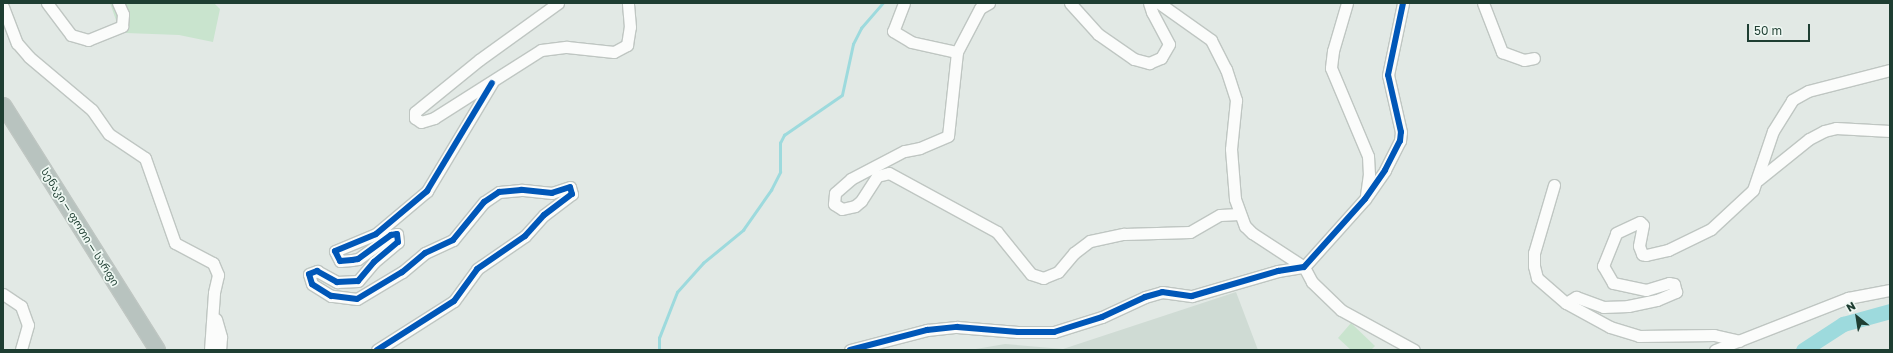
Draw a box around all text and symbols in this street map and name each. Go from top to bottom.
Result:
scale bar [1749,16,1812,42]
text: 50 m [1754,23,1782,38]
street label: სენაკი — ფოთი — სარფი [38,166,122,288]
north arrow [1837,297,1877,337]
text: N [1844,298,1858,314]

